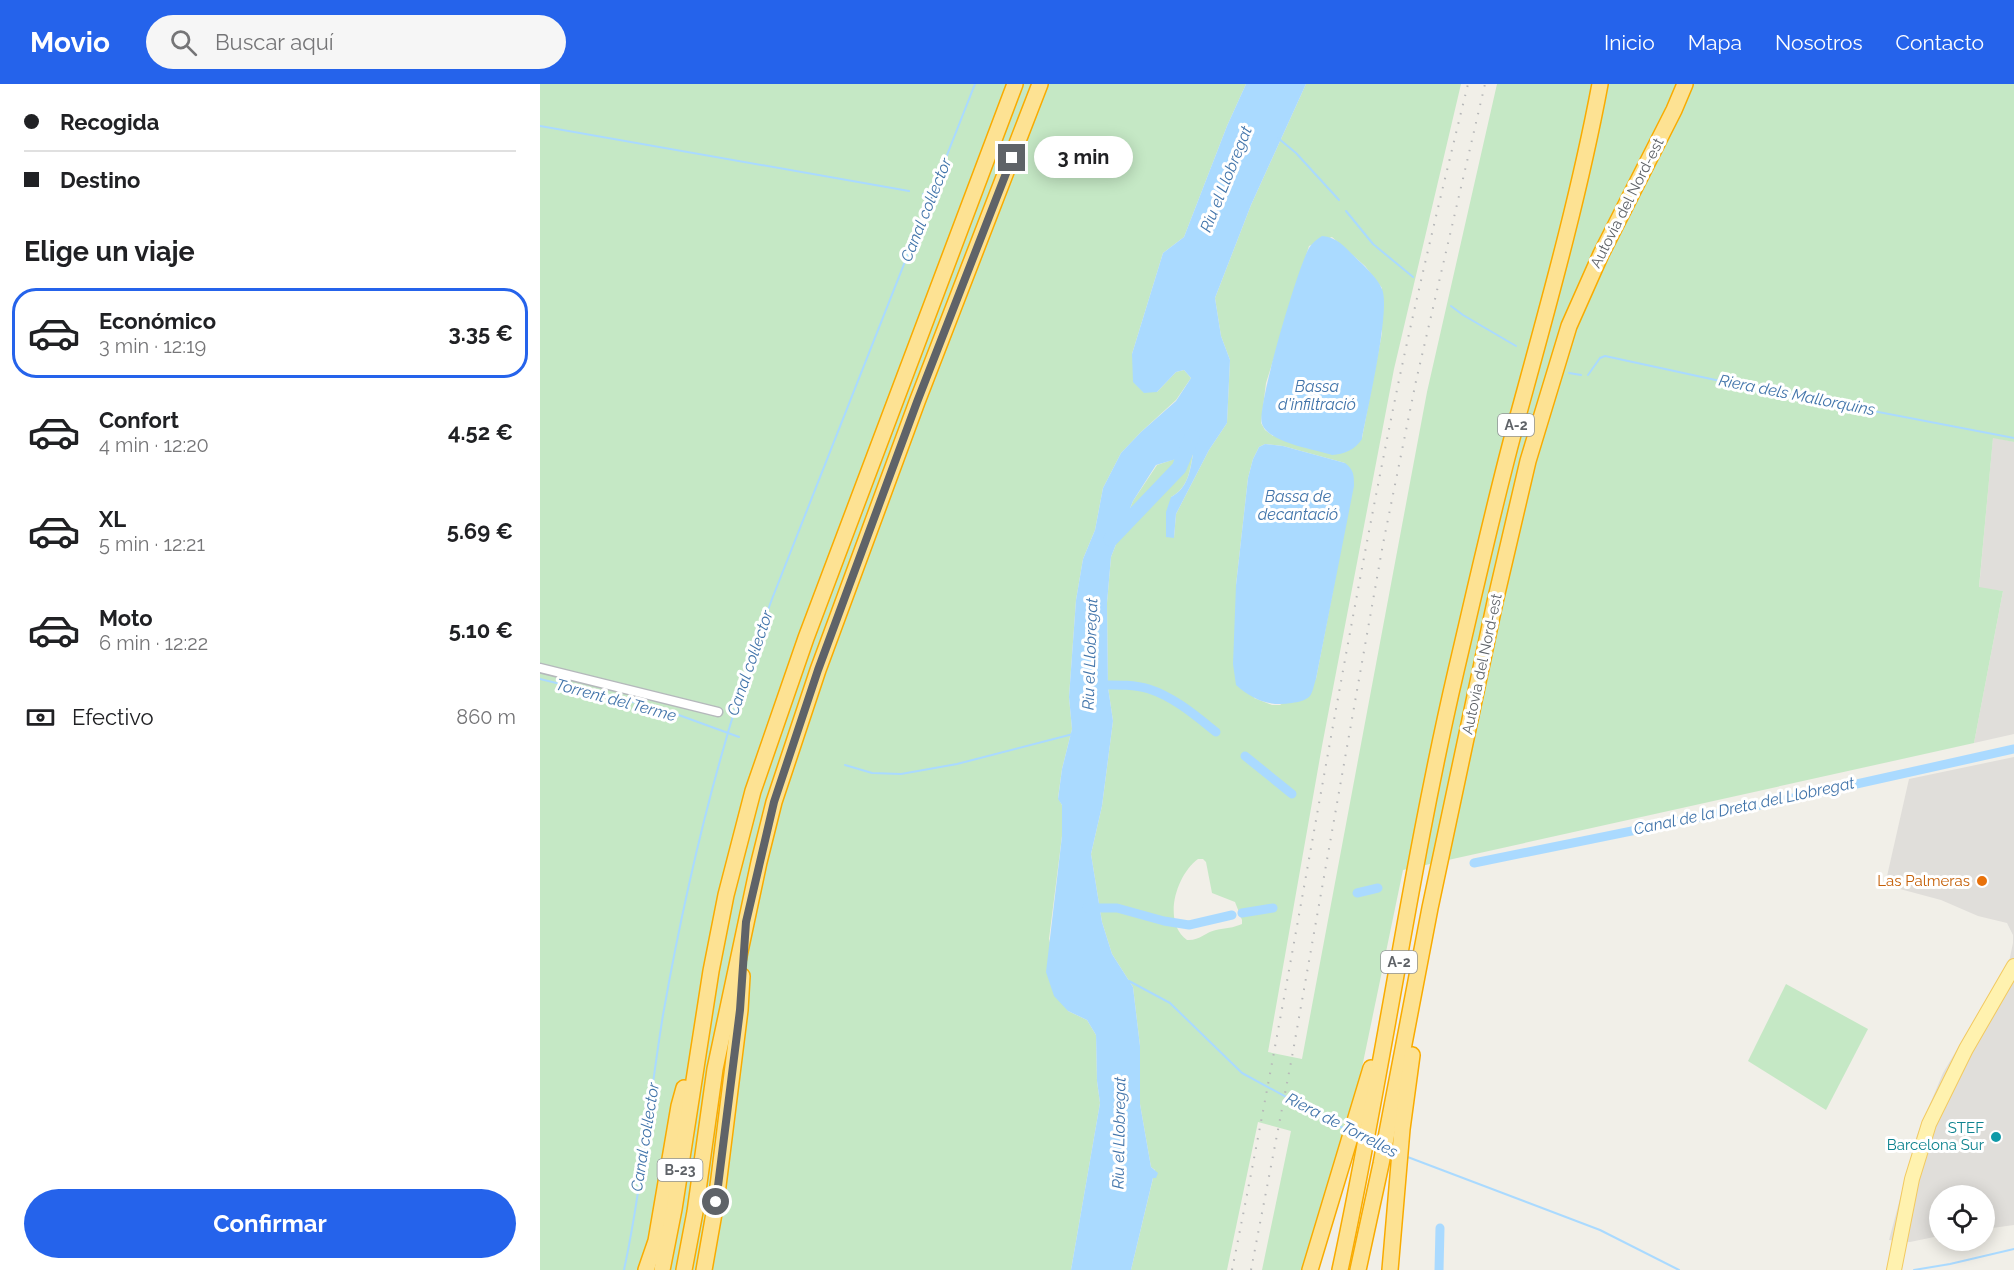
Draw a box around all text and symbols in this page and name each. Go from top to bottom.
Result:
search box [146,15,566,69]
text: Movio [30,26,110,59]
icon: search [167,26,200,59]
text: Buscar aquí [215,29,334,55]
text: Inicio [1604,30,1655,55]
text: Mapa [1688,30,1742,55]
text: Nosotros [1775,30,1863,55]
text: Contacto [1896,30,1984,55]
text: Recogida [60,109,159,135]
water label: Riu el Llobregat [1196,123,1256,235]
street label: Autovia del Nord-est [1586,135,1668,271]
callout: 3 min [1033,137,1132,179]
route end [998,144,1025,171]
text: 3 min [1058,145,1109,169]
water label: Canal col·lector [897,155,956,265]
text: Destino [60,167,140,193]
text: Elige un viaje [24,236,195,267]
icon: car [27,306,81,360]
text: Económico [99,308,216,334]
text: 3.35 € [448,320,513,346]
text: 3 min · 12:19 [99,334,206,358]
water label: Riera dels Mallorquins [1717,371,1877,420]
water label: Bassa d'infiltració [1278,377,1356,414]
icon: car [27,405,81,459]
text: Confort [99,407,179,433]
road number: A-2 [1498,414,1534,436]
text: 4.52 € [448,419,513,445]
text: 4 min · 12:20 [99,433,209,457]
water label: Bassa de decantació [1258,487,1338,524]
icon: car [27,504,81,558]
text: XL [99,506,126,532]
text: 5.69 € [447,518,513,544]
text: 5 min · 12:21 [99,532,205,556]
street label: Autovia del Nord-est [1458,592,1506,736]
water label: Riu el Llobregat [1079,597,1101,711]
icon: car [27,603,81,657]
text: Moto [99,605,153,631]
water label: Canal col·lector [723,607,777,718]
text: 5.10 € [449,617,513,643]
text: 6 min · 12:22 [99,631,208,655]
water label: Torrent del Terme [554,675,679,725]
icon: cash [24,701,57,734]
text: Efectivo [72,704,154,730]
text: 860 m [456,705,516,729]
water label: Canal de la Dreta del Llobregat [1632,773,1857,839]
place label: Las Palmeras [1877,872,1970,890]
marker: Las Palmeras [1975,874,1989,888]
road number: A-2 [1381,951,1417,973]
water label: Riu el Llobregat [1109,1076,1129,1189]
water label: Canal col·lector [627,1081,663,1193]
water label: Riera de Torrelles [1283,1089,1402,1162]
place label: STEF Barcelona Sur [1887,1119,1985,1154]
marker: STEF Barcelona Sur [1989,1130,2003,1144]
road number: B-23 [658,1159,702,1181]
map controls [1929,1185,1995,1251]
button: locate [1929,1185,1995,1251]
route start [702,1188,729,1215]
button: Confirmar [24,1189,516,1258]

